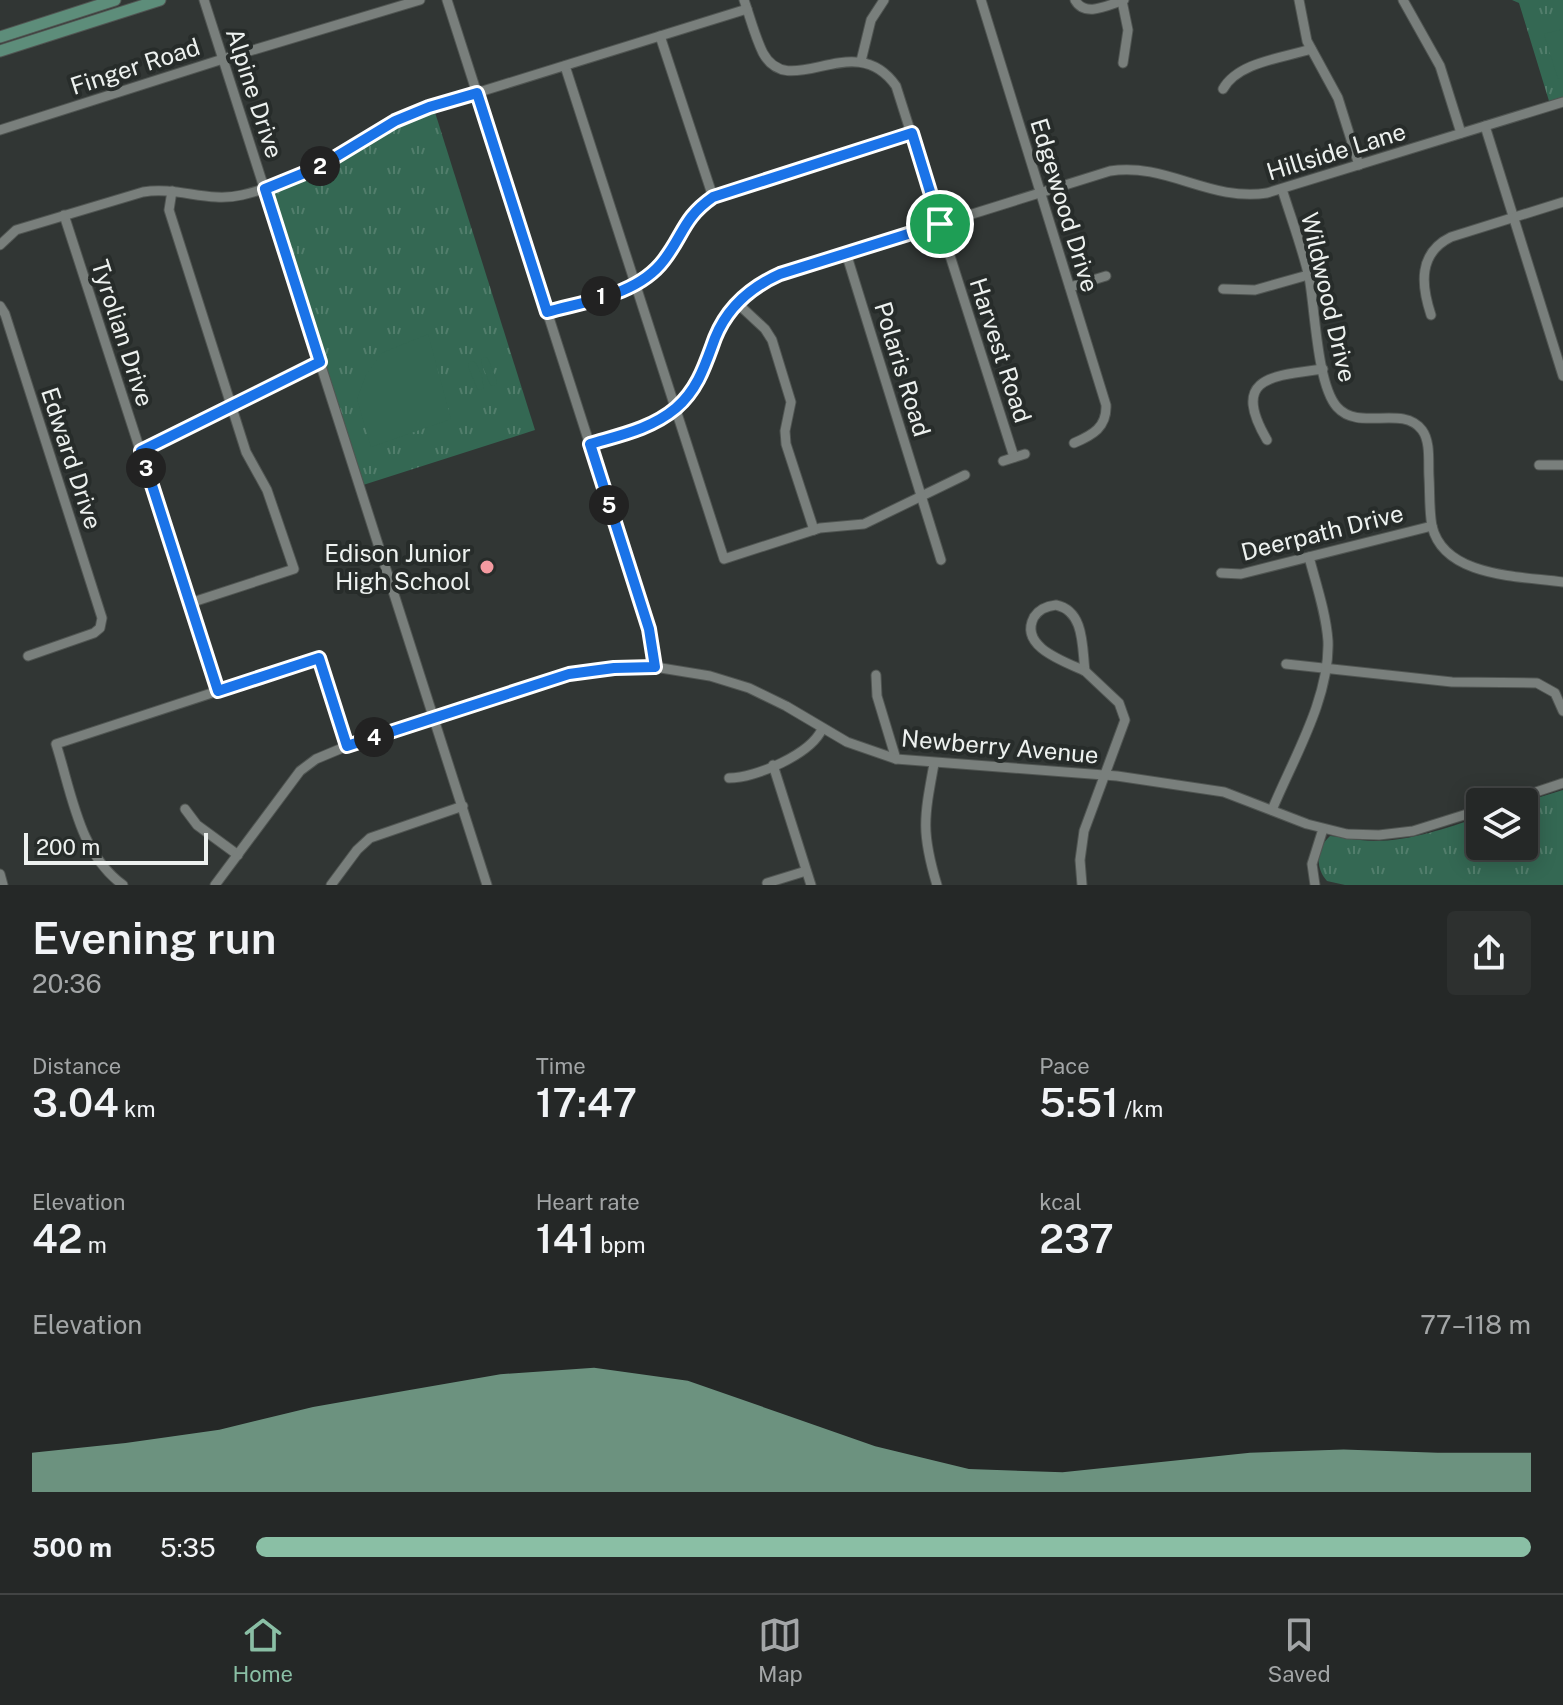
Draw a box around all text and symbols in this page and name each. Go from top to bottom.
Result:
street label: Alpine Drive [221,24,289,162]
street label: Finger Road [67,32,203,100]
street label: Edgewood Drive [1025,115,1105,295]
street label: Hillside Lane [1263,117,1409,185]
pin: 2 [300,146,340,186]
text: 2 [313,153,327,179]
pin [906,190,974,258]
icon: arrive [918,202,962,246]
street label: Wildwood Drive [1296,209,1362,385]
street label: Tyrolian Drive [86,256,160,410]
street label: Harvest Road [964,274,1038,426]
pin: 1 [581,276,621,316]
text: 1 [596,283,606,309]
street label: Polaris Road [869,298,937,440]
street label: Edward Drive [36,384,108,532]
pin: 3 [126,448,166,488]
text: 3 [139,455,153,481]
pin: 5 [589,485,629,525]
text: 5 [602,492,616,518]
street label: Deerpath Drive [1238,498,1406,566]
place label: Edison Junior High School [324,539,471,595]
marker: Edison Junior High School [478,558,496,576]
pin: 4 [354,717,394,757]
street label: Newberry Avenue [900,723,1100,769]
text: 4 [367,724,381,750]
map controls [1466,788,1538,860]
button: layers [1466,788,1538,860]
scale bar [24,829,208,865]
text: 200 m [36,834,100,860]
button: share [1447,911,1531,995]
text: Evening run [32,912,277,964]
text: 20:36 [32,968,102,999]
text: Distance [32,1053,121,1079]
text: Time [536,1053,586,1079]
text: Pace [1039,1053,1090,1079]
text: 3.04 [32,1079,119,1126]
text: 17:47 [536,1079,637,1126]
text: 5:51 [1039,1079,1119,1126]
text: km [119,1096,156,1122]
text: /km [1119,1096,1163,1122]
text: Elevation [32,1189,125,1215]
text: Heart rate [536,1189,640,1215]
text: kcal [1039,1189,1082,1215]
text: 42 [32,1215,82,1262]
text: 141 [536,1215,595,1262]
text: 237 [1039,1215,1114,1262]
text: m [82,1232,107,1258]
text: bpm [595,1232,646,1258]
text: Elevation [32,1309,142,1340]
text: 77–118 m [1420,1309,1531,1340]
text: 500 m [32,1532,112,1563]
text: 5:35 [160,1532,216,1563]
tab: Home [232,1613,293,1687]
tab: Map [758,1613,803,1687]
tab: Saved [1268,1613,1331,1687]

